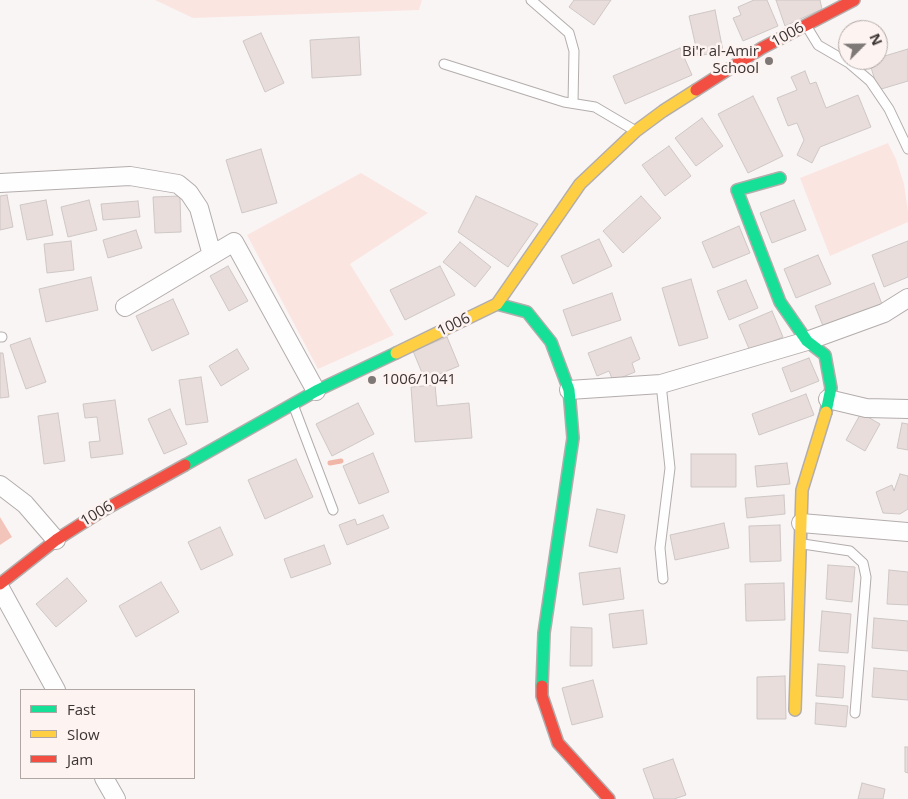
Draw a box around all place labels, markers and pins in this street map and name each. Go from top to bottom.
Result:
place label: Bi'r al-Amir School [682,43,759,78]
marker: Bi'r al-Amir School [763,55,775,67]
place label: 1006/1041 [382,371,456,389]
marker: 1006/1041 [366,374,378,386]

